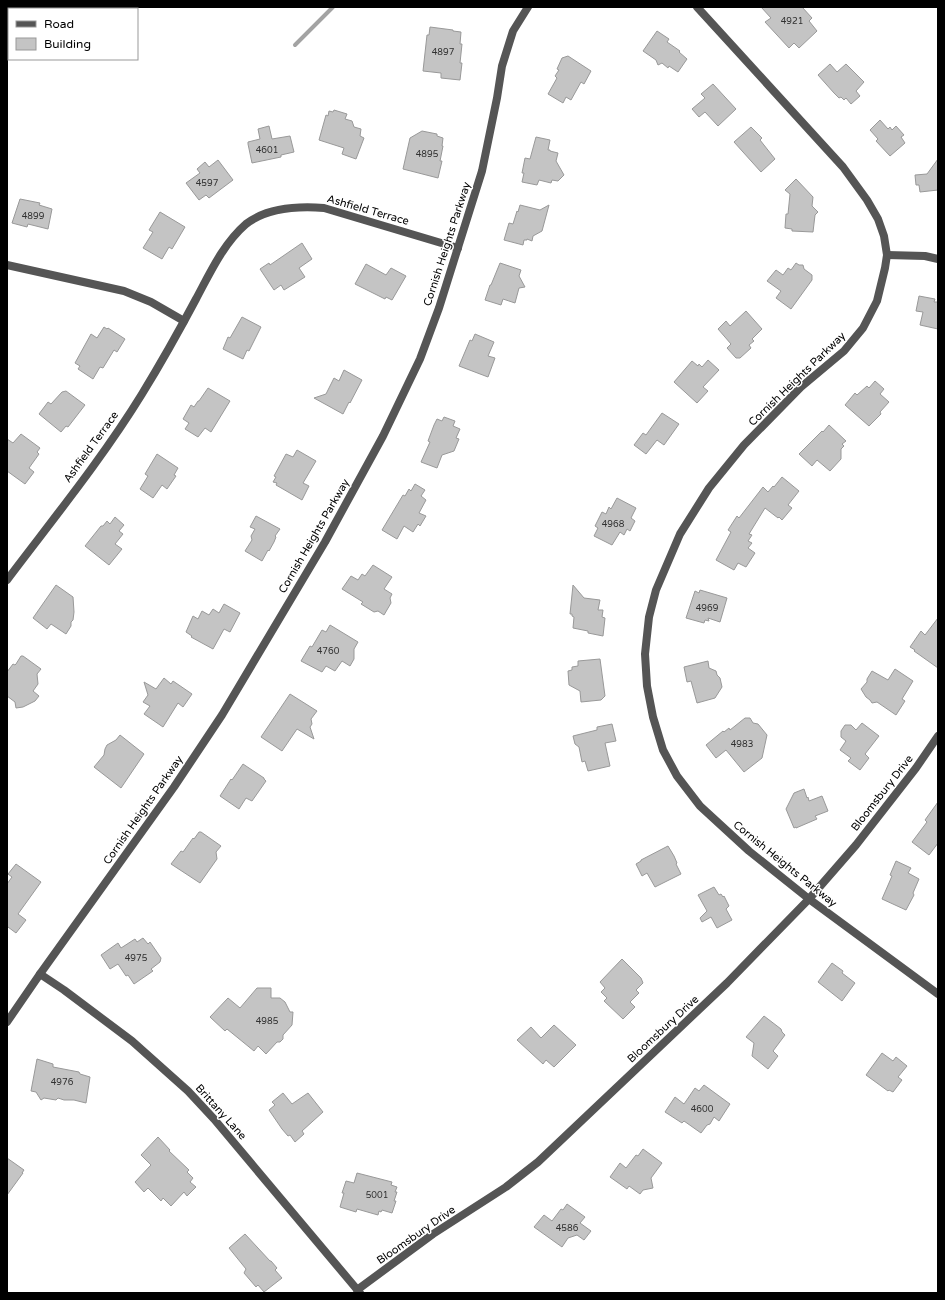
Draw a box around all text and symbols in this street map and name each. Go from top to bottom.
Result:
legend [8,8,138,60]
house number: 4921 [781,16,803,27]
text: Road [44,17,74,31]
text: Building [44,37,91,51]
house number: 4897 [432,47,455,58]
house number: 4601 [256,145,278,156]
house number: 4895 [416,149,439,160]
house number: 4597 [196,178,219,189]
street label: Cornish Heights Parkway [421,180,473,308]
street label: Ashfield Terrace [325,192,411,228]
house number: 4899 [22,211,45,222]
street label: Cornish Heights Parkway [746,329,848,429]
street label: Ashfield Terrace [61,409,121,485]
street label: Cornish Heights Parkway [276,476,352,595]
house number: 4968 [602,519,625,530]
house number: 4969 [696,603,719,614]
house number: 4760 [317,646,340,657]
house number: 4983 [731,739,753,750]
street label: Bloomsbury Drive [848,752,916,834]
street label: Cornish Heights Parkway [100,753,186,867]
street label: Cornish Heights Parkway [730,818,840,910]
house number: 4975 [125,953,148,964]
street label: Bloomsbury Drive [625,993,701,1065]
house number: 4985 [256,1016,279,1027]
house number: 4976 [51,1077,74,1088]
street label: Brittany Lane [193,1082,249,1142]
house number: 4600 [691,1104,714,1115]
house number: 5001 [366,1190,388,1201]
street label: Bloomsbury Drive [374,1203,458,1267]
house number: 4586 [556,1223,579,1234]

